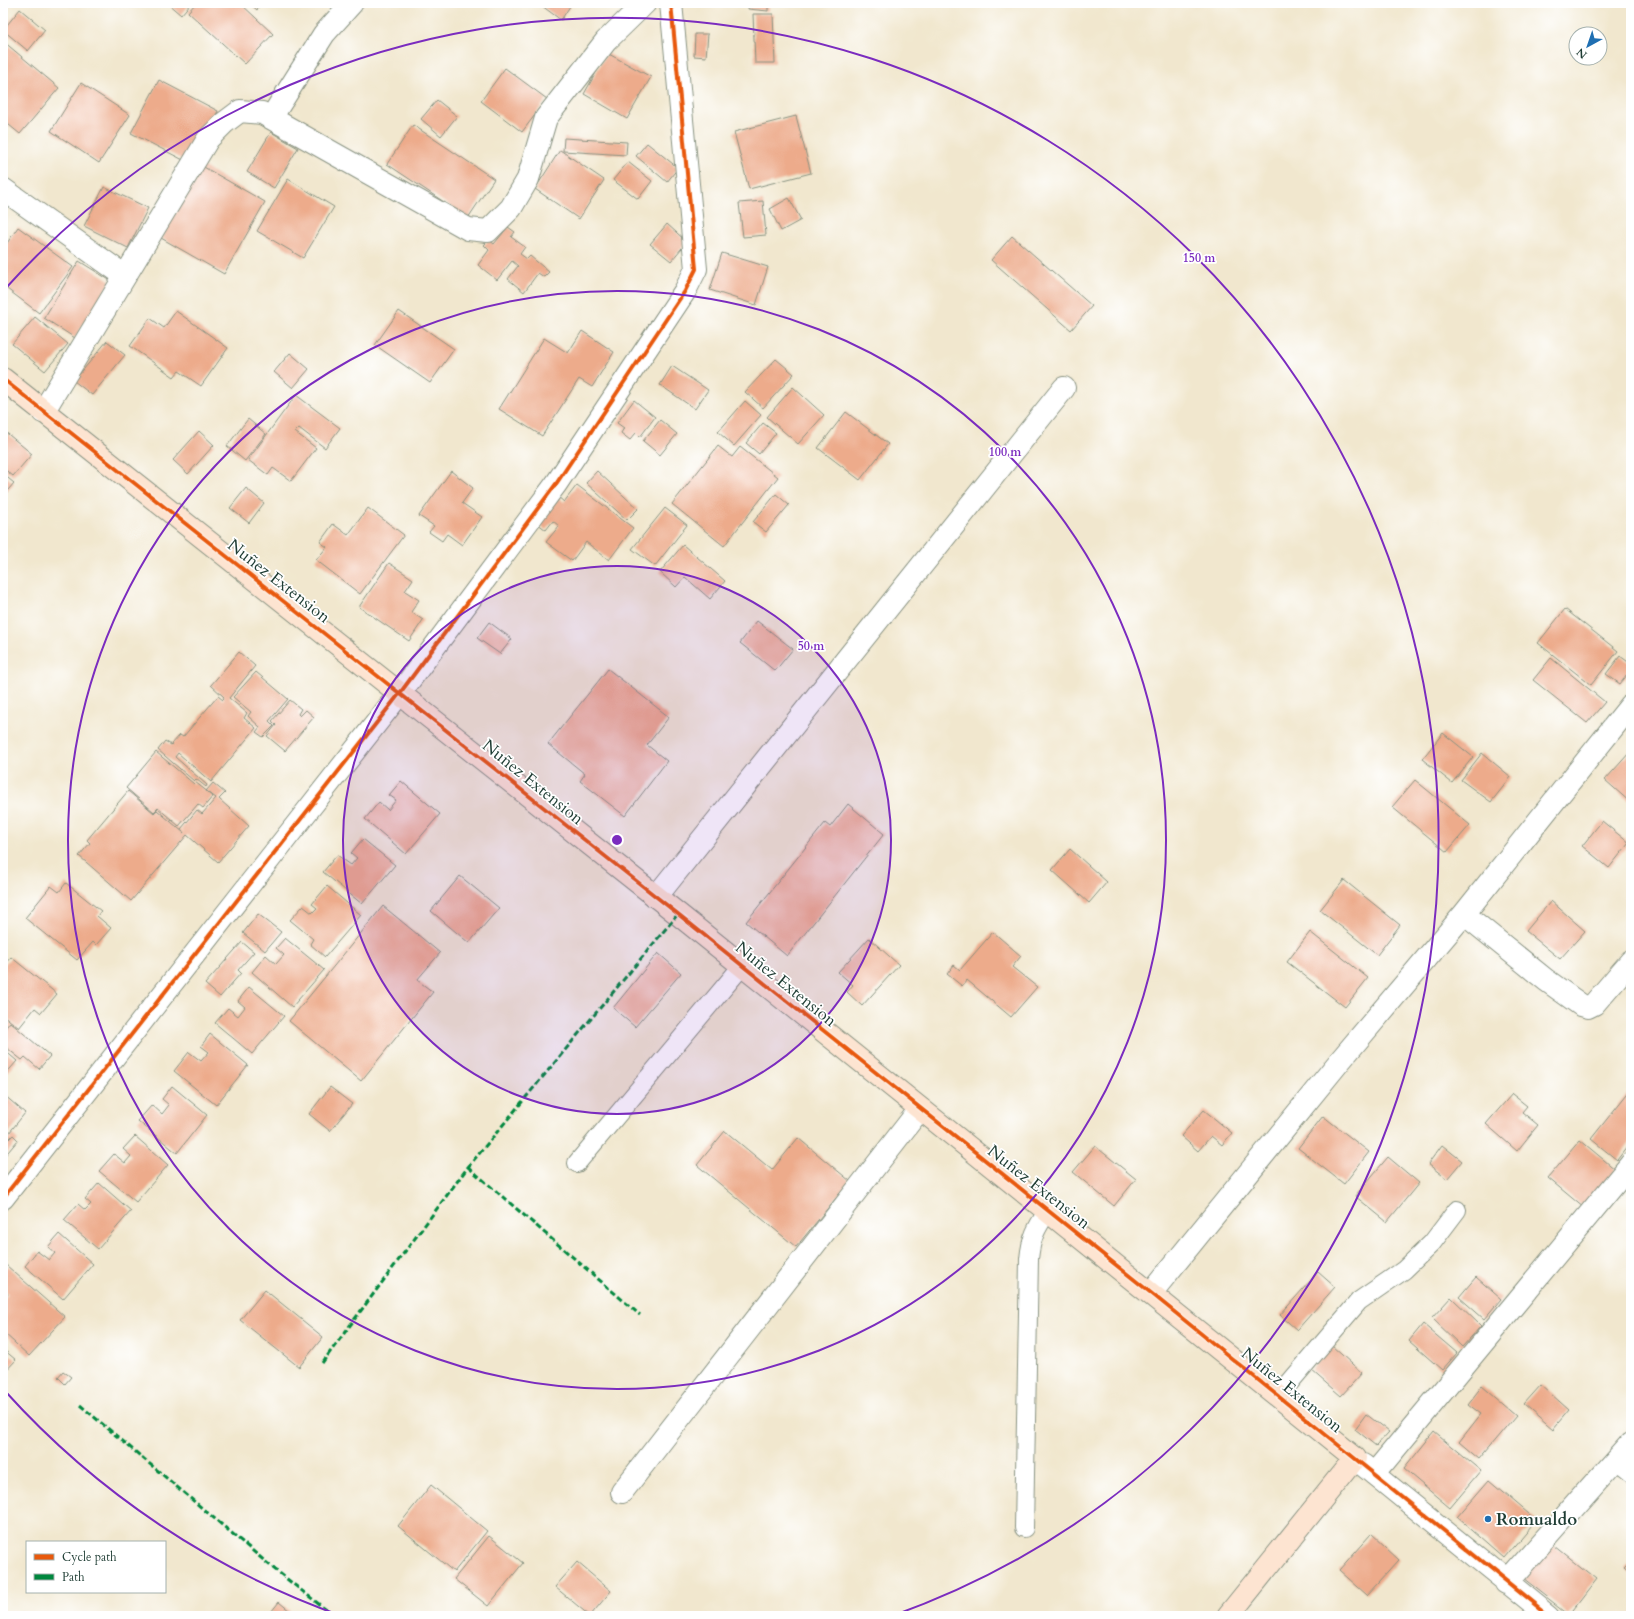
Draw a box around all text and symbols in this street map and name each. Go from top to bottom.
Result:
north arrow [1568,26,1608,66]
text: N [1573,44,1590,62]
text: 150 m [1183,250,1216,266]
text: 100 m [989,444,1022,460]
street label: Nuñez Extension [223,534,335,629]
text: 50 m [798,638,825,654]
street label: Nuñez Extension [477,734,589,830]
centre of rings [610,833,624,847]
street label: Nuñez Extension [730,936,842,1032]
street label: Nuñez Extension [983,1140,1095,1235]
street label: Nuñez Extension [1236,1342,1348,1438]
place label: Romualdo [1496,1508,1577,1531]
marker: Romualdo [1483,1514,1493,1524]
legend [26,1541,166,1593]
text: Cycle path [62,1549,117,1565]
text: Path [62,1569,85,1585]

